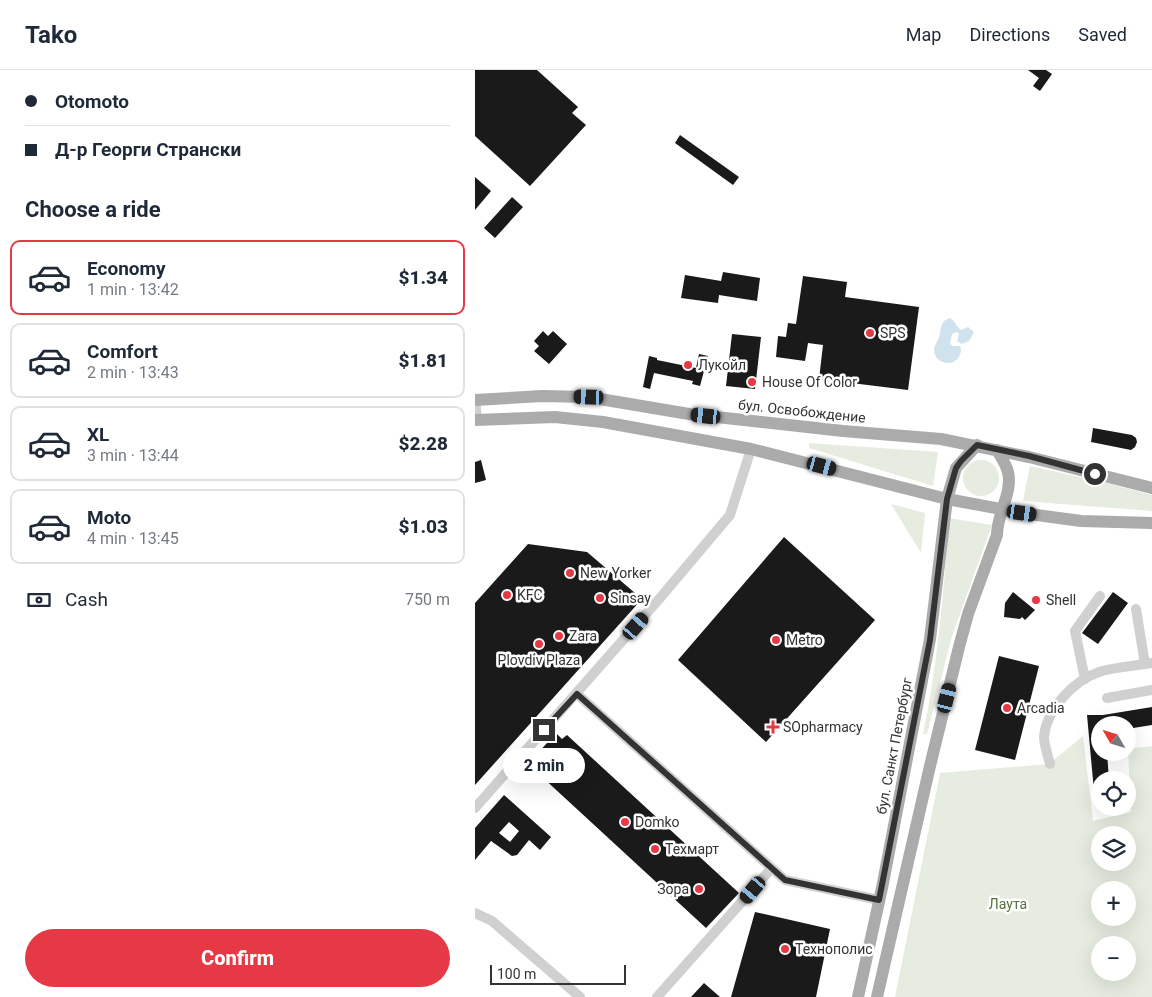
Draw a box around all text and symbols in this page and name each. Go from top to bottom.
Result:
text: Tako [25,21,77,49]
text: Map [906,24,941,45]
text: Directions [969,24,1050,45]
text: Saved [1078,24,1127,45]
text: Otomoto [55,90,129,113]
text: Д-р Георги Странски [55,138,241,161]
text: Choose a ride [25,197,161,222]
icon: car [27,255,72,300]
text: Economy [87,257,166,280]
text: $1.34 [399,266,448,289]
text: 1 min · 13:42 [87,280,179,299]
place label: SPS [880,325,905,341]
marker: SPS [864,327,876,339]
icon: car [27,338,72,383]
text: Comfort [87,340,158,363]
text: $1.81 [399,349,448,372]
place label: Лукойл [698,357,746,373]
marker: Лукойл [682,359,694,371]
text: 2 min · 13:43 [87,363,179,382]
place label: House Of Color [762,374,857,390]
marker: House Of Color [746,376,758,388]
car [573,389,604,405]
street label: бул. Освобождение [737,396,867,426]
car [690,407,721,425]
icon: car [27,421,72,466]
text: XL [87,423,109,446]
text: $2.28 [399,432,448,455]
text: 3 min · 13:44 [87,446,179,465]
car [805,455,838,477]
route start [1084,463,1106,485]
car [1006,503,1037,523]
icon: car [27,504,72,549]
text: Moto [87,506,131,529]
text: $1.03 [399,515,448,538]
text: 4 min · 13:45 [87,529,179,548]
place label: New Yorker [580,565,651,581]
marker: New Yorker [564,567,576,579]
icon: cash [25,586,53,614]
place label: KFC [517,587,543,603]
text: Cash [65,588,108,611]
marker: KFC [501,589,513,601]
text: 750 m [405,590,450,609]
place label: Sinsay [610,590,651,606]
marker: Sinsay [594,592,606,604]
place label: Shell [1046,592,1076,608]
marker: Shell [1030,594,1042,606]
car [620,610,651,642]
place label: Zara [569,628,597,644]
marker: Zara [553,630,565,642]
place label: Metro [786,632,823,648]
marker: Metro [770,634,782,646]
marker: Plovdiv Plaza [533,638,545,650]
place label: Plovdiv Plaza [498,652,580,668]
street label: бул. Санкт Петербург [873,676,915,816]
car [936,682,957,714]
place label: Arcadia [1017,700,1065,716]
marker: Arcadia [1001,702,1013,714]
north arrow [1091,716,1136,761]
map controls [1091,716,1136,981]
route end [533,719,555,741]
place label: SOpharmacy [783,719,863,735]
marker: SOpharmacy [767,721,779,733]
callout: 2 min [503,748,585,782]
text: 2 min [524,756,564,775]
button: locate [1091,771,1136,816]
place label: Domko [635,814,680,830]
marker: Domko [619,816,631,828]
button: layers [1091,826,1136,871]
place label: Техмарт [665,841,719,857]
marker: Техмарт [649,843,661,855]
car [737,874,768,906]
place label: Зора [657,881,689,897]
button: + [1091,881,1136,926]
marker: Зора [693,883,705,895]
park label: Лаута [989,896,1027,912]
button: Confirm [25,929,450,987]
button: − [1091,936,1136,981]
place label: Технополис [795,941,873,957]
marker: Технополис [779,943,791,955]
scale bar [490,962,626,985]
text: 100 m [497,966,536,982]

